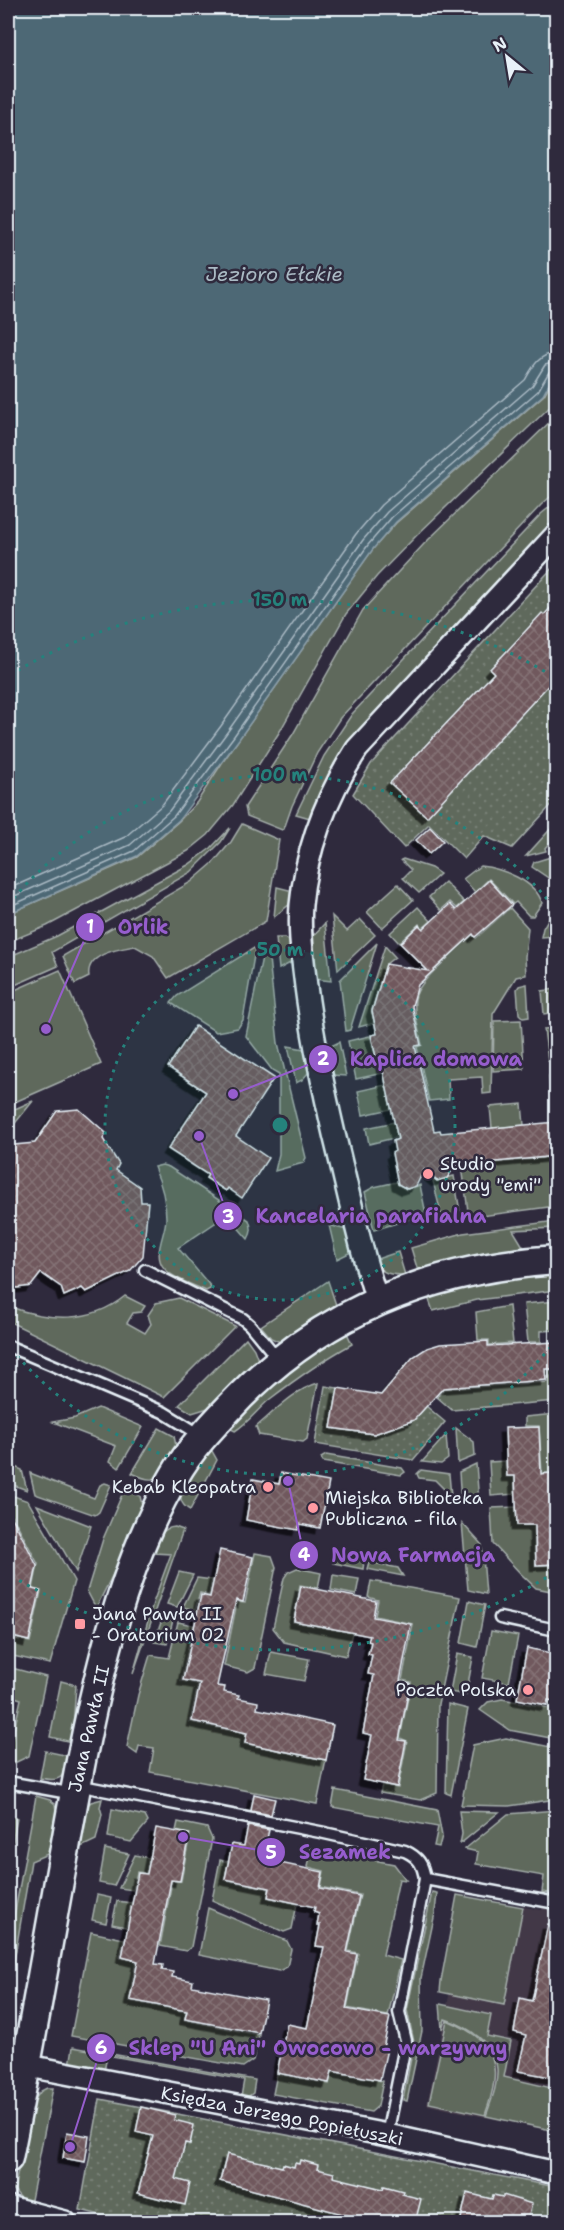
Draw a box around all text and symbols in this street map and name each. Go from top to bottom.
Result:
north arrow [477,27,537,87]
text: N [489,32,510,57]
water label: Jezioro Ełckie [205,261,343,287]
text: 150 m [253,588,308,612]
text: 100 m [252,763,308,787]
callout: Orlik [75,908,180,946]
text: Orlik [117,914,169,940]
text: 1 [86,915,94,939]
text: 50 m [257,938,304,962]
callout: Kaplica domowa [308,1040,534,1078]
text: Kaplica domowa [350,1046,523,1072]
text: 2 [317,1047,330,1071]
centre of rings [270,1115,290,1135]
place label: Studio urody "emi" [440,1152,541,1197]
marker: Studio urody "emi" [421,1167,435,1181]
callout: Kancelaria parafialna [213,1197,498,1235]
text: Kancelaria parafialna [256,1203,487,1229]
text: 3 [222,1205,234,1229]
place label: Kebab Kleopatra [112,1475,256,1499]
marker: Kebab Kleopatra [261,1480,275,1494]
place label: Miejska Biblioteka Publiczna - fila [325,1486,483,1531]
marker: Miejska Biblioteka Publiczna - fila [306,1501,320,1515]
callout: Nowa Farmacja [289,1536,507,1574]
text: Nowa Farmacja [331,1542,495,1568]
text: 4 [298,1543,311,1567]
place label: Jana Pawła II - Oratorium 02 [92,1602,225,1647]
marker: Jana Pawła II - Oratorium 02 [73,1617,87,1631]
street label: Jana Pawła II [63,1663,115,1795]
place label: Poczta Polska [396,1678,516,1702]
marker: Poczta Polska [521,1683,535,1697]
callout: Sezamek [256,1833,403,1871]
text: Sezamek [299,1839,391,1865]
text: 5 [265,1841,277,1865]
callout: Sklep "U Ani" Owocowo - warzywny [86,2029,519,2067]
text: Sklep "U Ani" Owocowo - warzywny [129,2035,507,2061]
text: 6 [95,2036,107,2060]
street label: Księdza Jerzego Popiełuszki [159,2081,405,2151]

